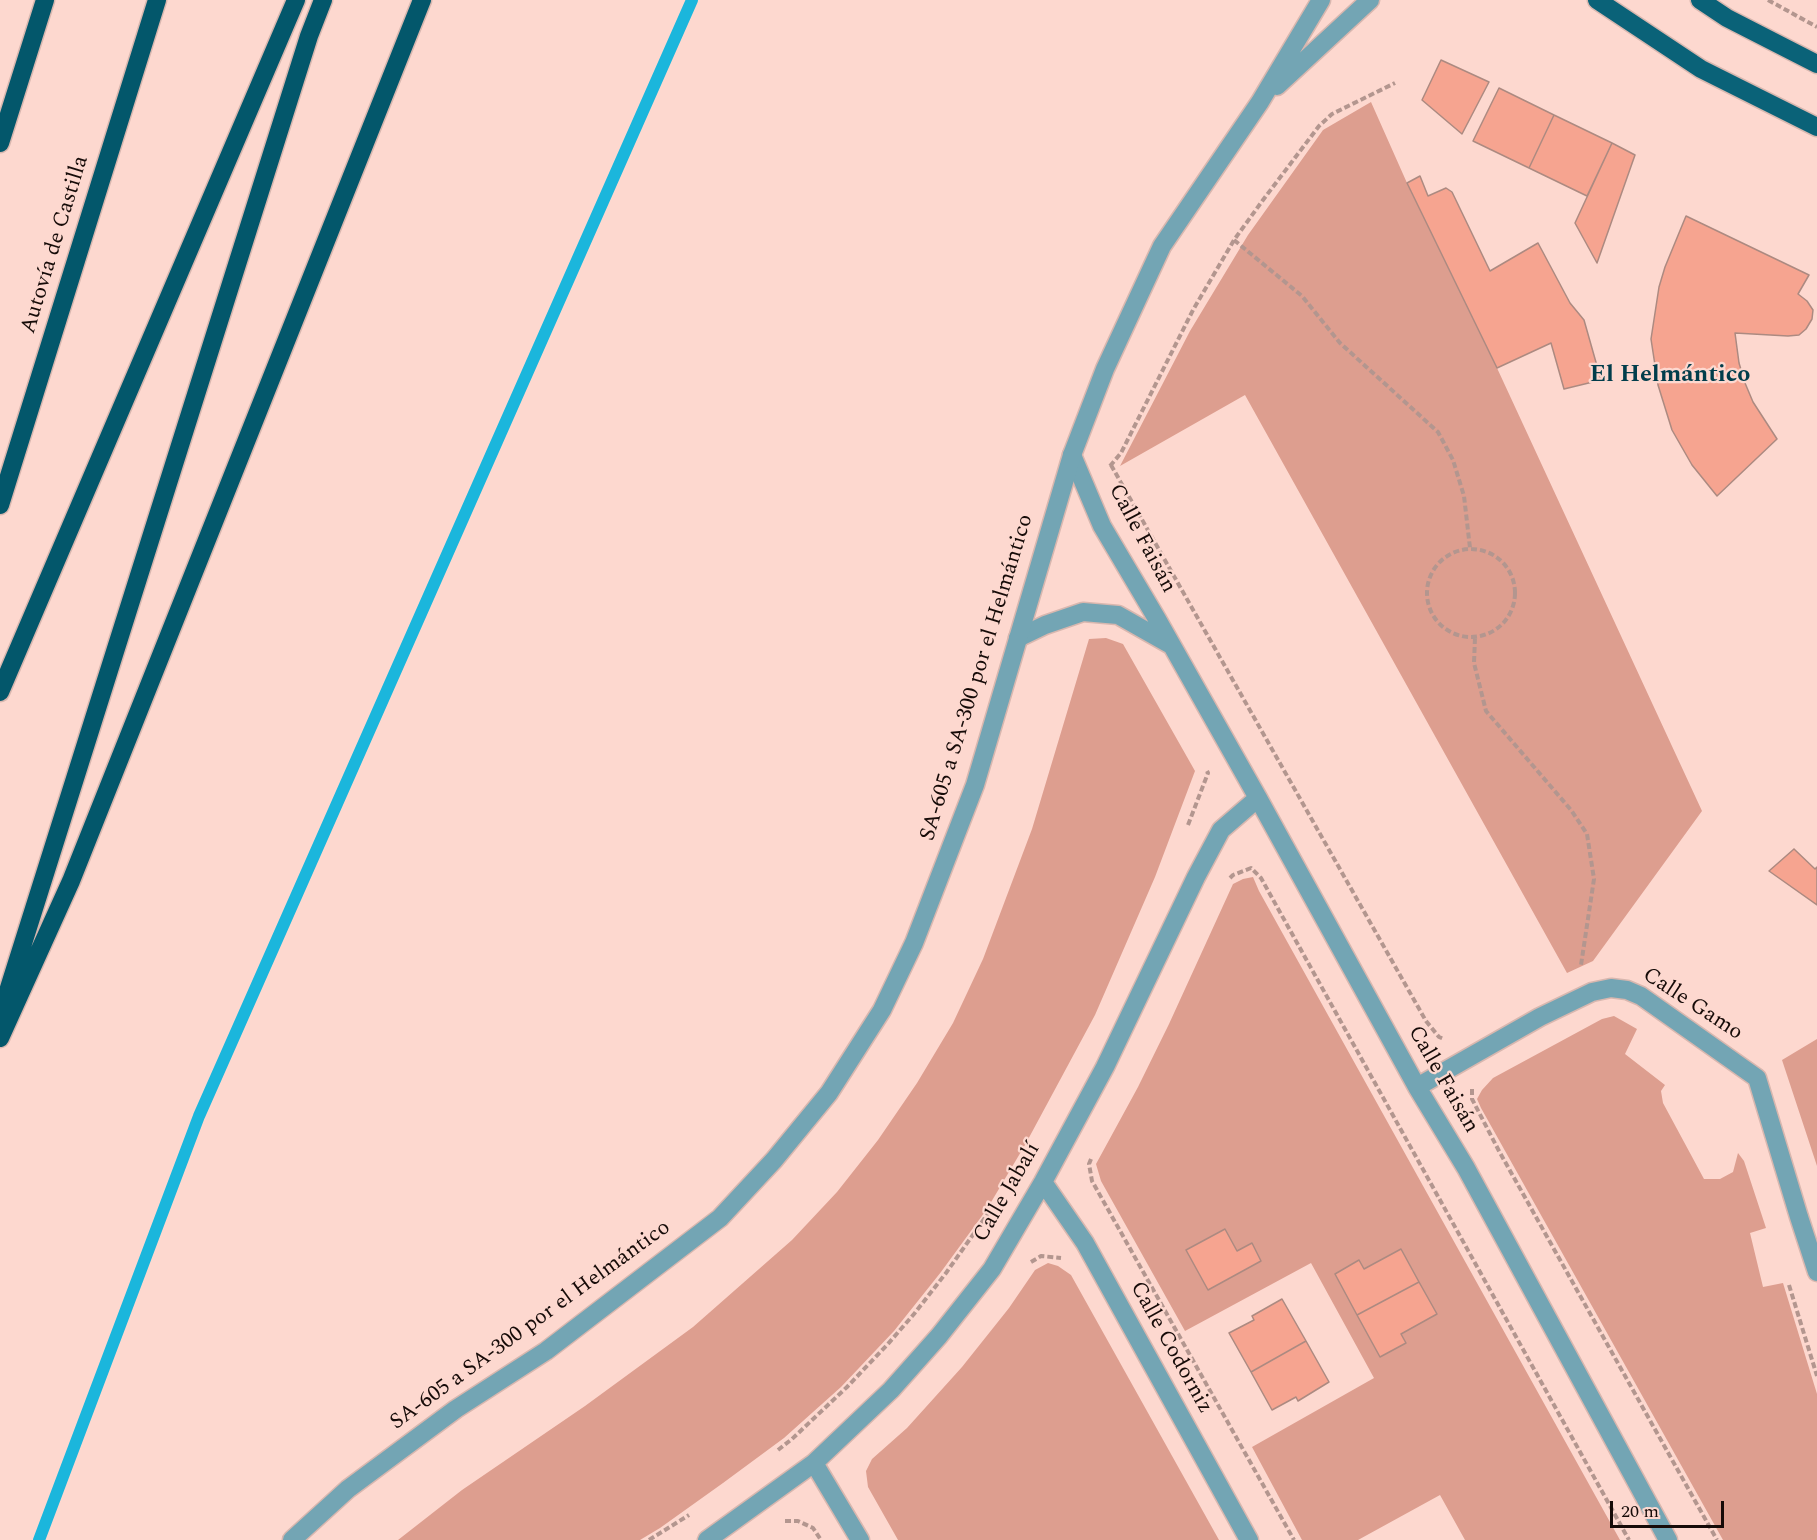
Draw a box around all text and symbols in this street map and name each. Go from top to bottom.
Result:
street label: Autovía de Castilla [16,153,96,337]
district label: El Helmántico [1590,362,1750,390]
street label: Calle Faisán [1101,480,1181,598]
street label: SA-605 a SA-300 por el Helmántico [916,512,1040,844]
street label: Calle Gamo [1637,963,1747,1047]
street label: Calle Faisán [1401,1022,1483,1138]
street label: Calle Jabalí [969,1138,1047,1248]
street label: SA-605 a SA-300 por el Helmántico [386,1215,676,1437]
street label: Calle Codorniz [1123,1277,1217,1419]
scale bar [1613,1489,1727,1527]
text: 20 m [1621,1498,1659,1525]

